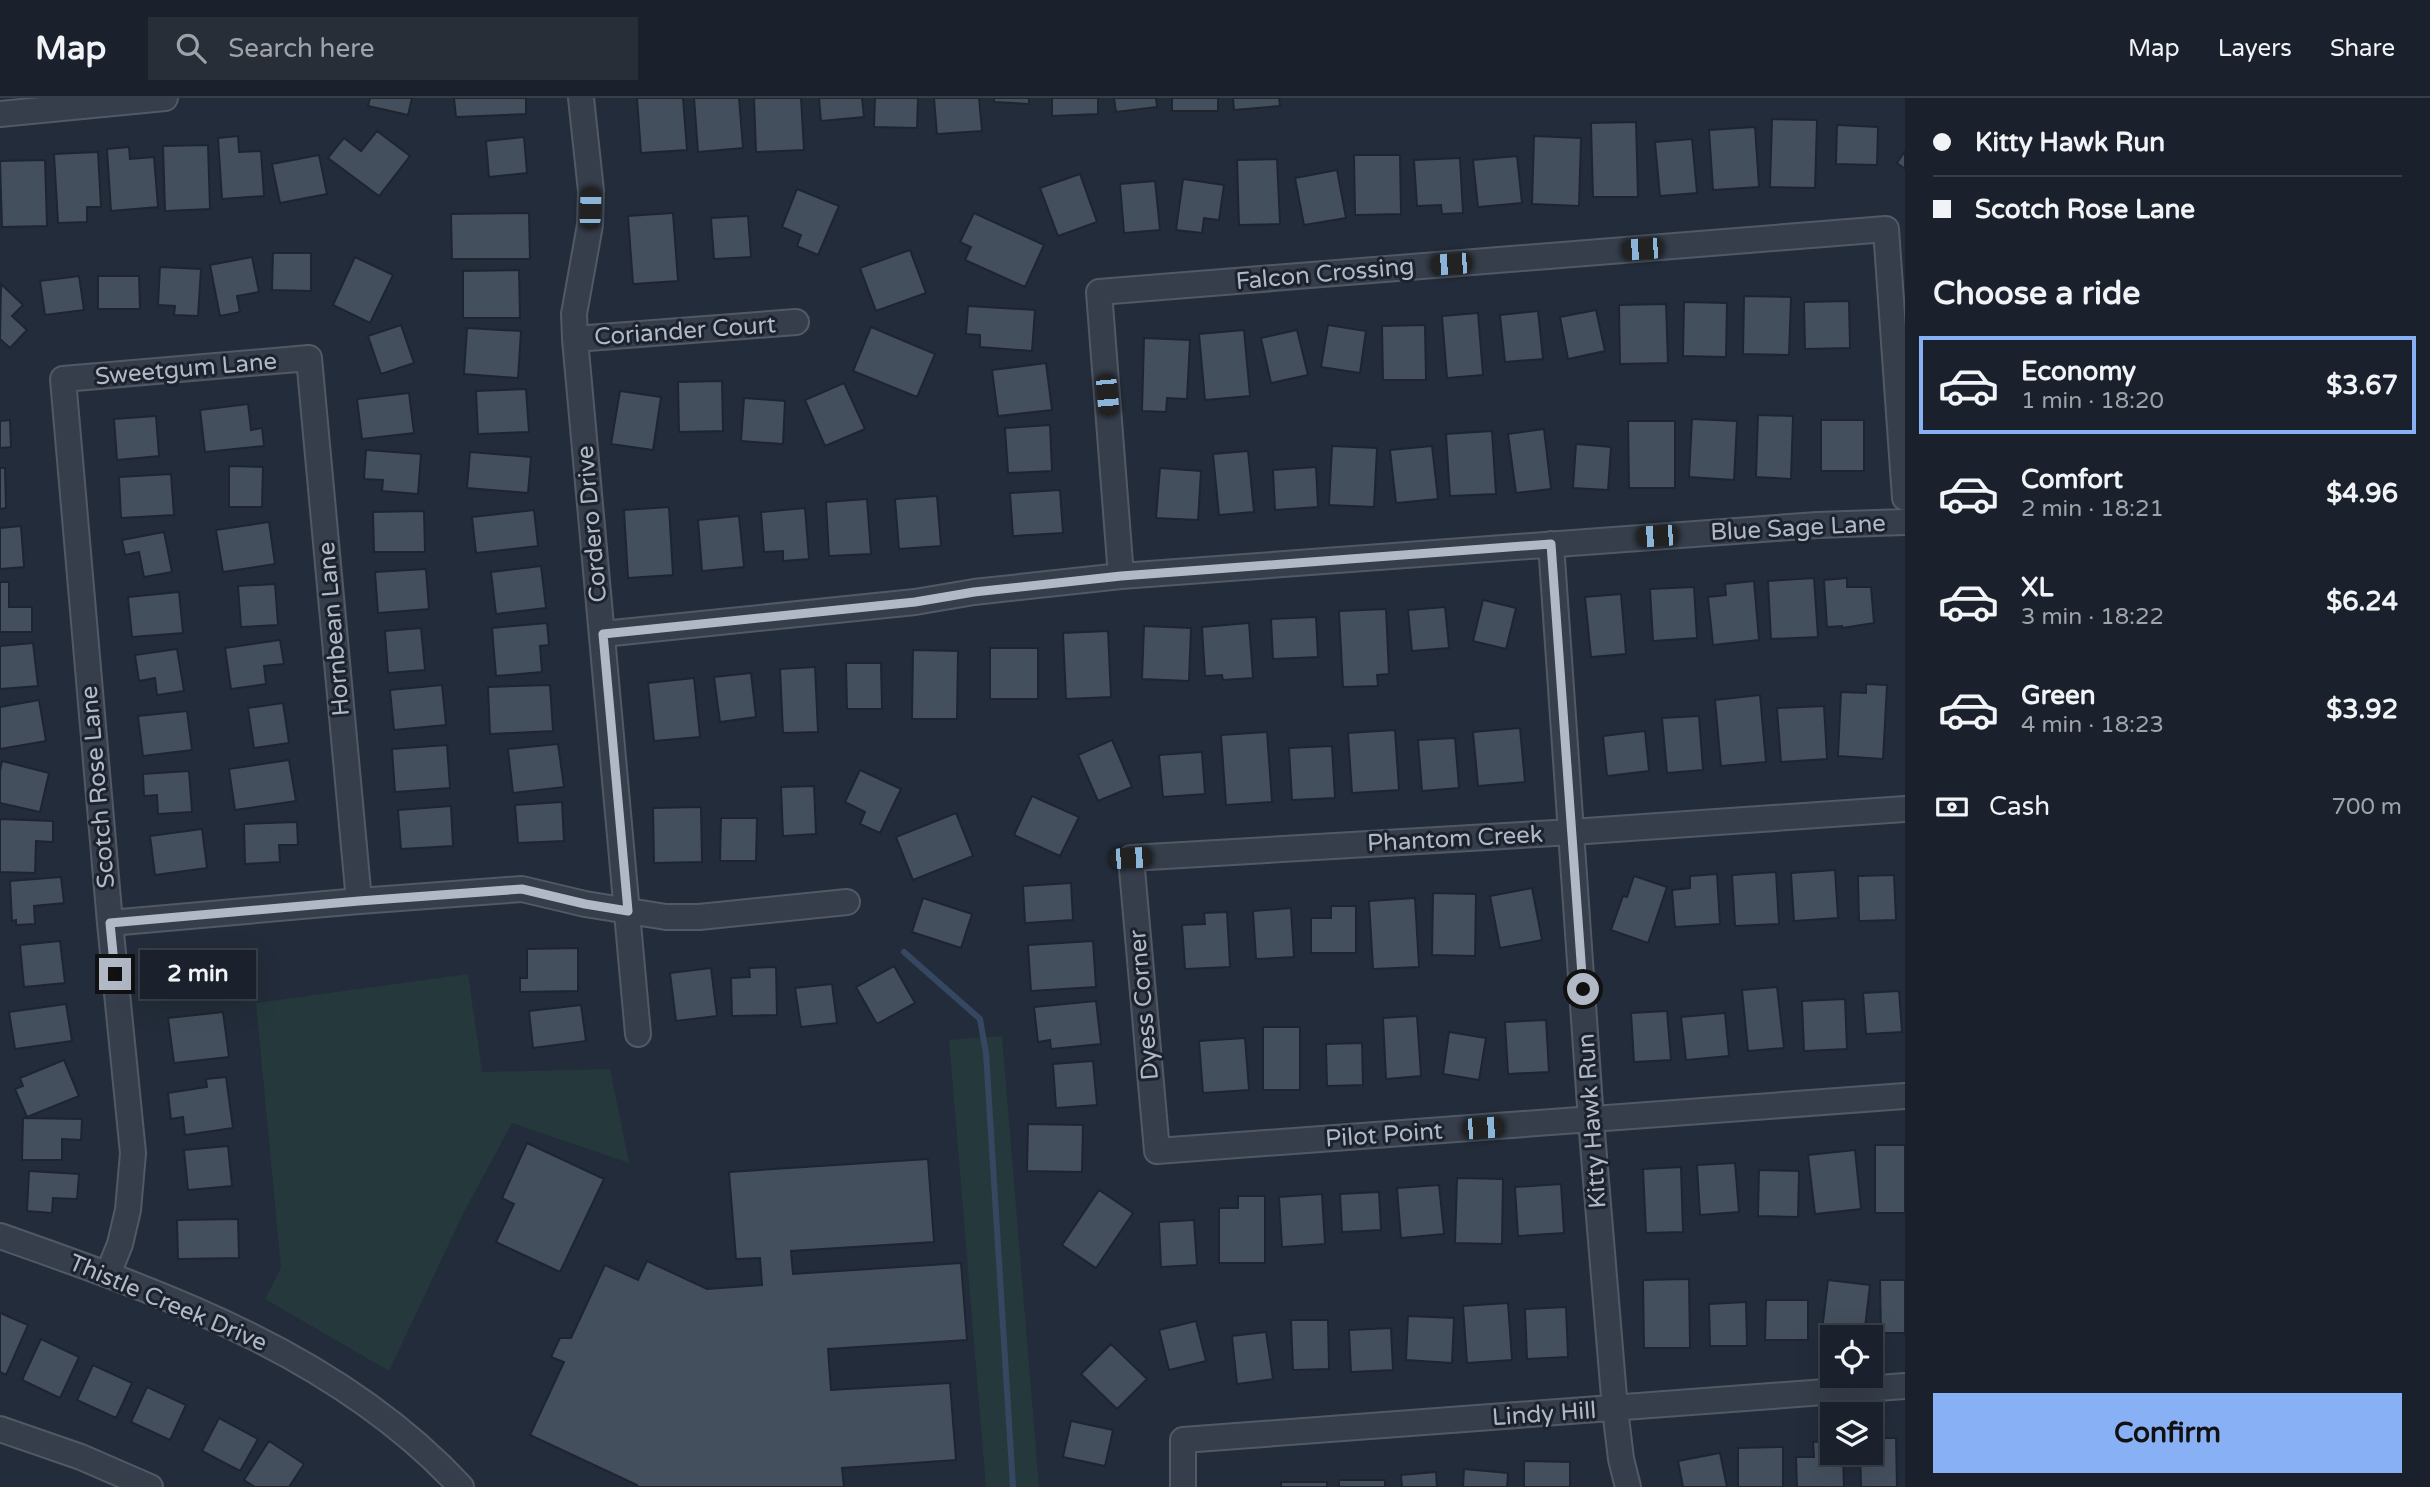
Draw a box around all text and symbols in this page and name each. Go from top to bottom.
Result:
search box [148,17,638,80]
text: Map [35,29,106,68]
icon: search [172,29,210,67]
text: Search here [228,33,374,64]
text: Map [2128,34,2180,63]
text: Layers [2218,34,2292,63]
text: Share [2330,34,2395,63]
text: Kitty Hawk Run [1975,127,2165,158]
car [579,187,602,229]
text: Scotch Rose Lane [1975,194,2195,225]
car [1621,237,1664,261]
street label: Falcon Crossing [1235,252,1415,296]
car [1430,252,1473,276]
text: Choose a ride [1933,275,2140,313]
street label: Coriander Court [593,310,777,352]
street label: Sweetgum Lane [94,347,278,391]
icon: car [1937,354,2000,417]
text: Economy [2021,356,2136,387]
text: $3.67 [2326,370,2398,401]
car [1095,373,1120,417]
text: 1 min · 18:20 [2021,387,2164,415]
street label: Cordero Drive [571,444,613,604]
icon: car [1937,462,2000,525]
text: Comfort [2021,464,2123,495]
text: $4.96 [2326,478,2398,509]
text: 2 min · 18:21 [2021,495,2164,523]
street label: Blue Sage Lane [1710,509,1886,547]
car [1636,524,1679,548]
street label: Hornbean Lane [312,541,356,717]
icon: car [1937,570,2000,633]
text: XL [2021,572,2053,603]
text: $6.24 [2326,586,2398,617]
text: 3 min · 18:22 [2021,603,2164,631]
icon: car [1937,678,2000,741]
text: Green [2021,680,2096,711]
street label: Scotch Rose Lane [75,685,121,889]
text: $3.92 [2326,694,2398,725]
text: 4 min · 18:23 [2021,711,2164,739]
icon: cash [1933,788,1971,826]
text: Cash [1989,791,2050,822]
text: 700 m [2332,793,2402,821]
street label: Phantom Creek [1366,820,1544,858]
car [1110,846,1153,870]
street label: Dyess Corner [1123,928,1165,1082]
callout: 2 min [140,950,255,998]
route end [99,958,131,990]
text: 2 min [167,960,229,988]
route start [1567,973,1599,1005]
street label: Kitty Hawk Run [1571,1032,1613,1210]
street label: Pilot Point [1324,1116,1444,1154]
car [1462,1116,1505,1140]
street label: Thistle Creek Drive [65,1248,271,1358]
map controls [1820,1325,1883,1465]
button: locate [1820,1325,1883,1388]
button: Confirm [1933,1393,2402,1473]
street label: Lindy Hill [1491,1396,1597,1432]
button: layers [1820,1402,1883,1465]

